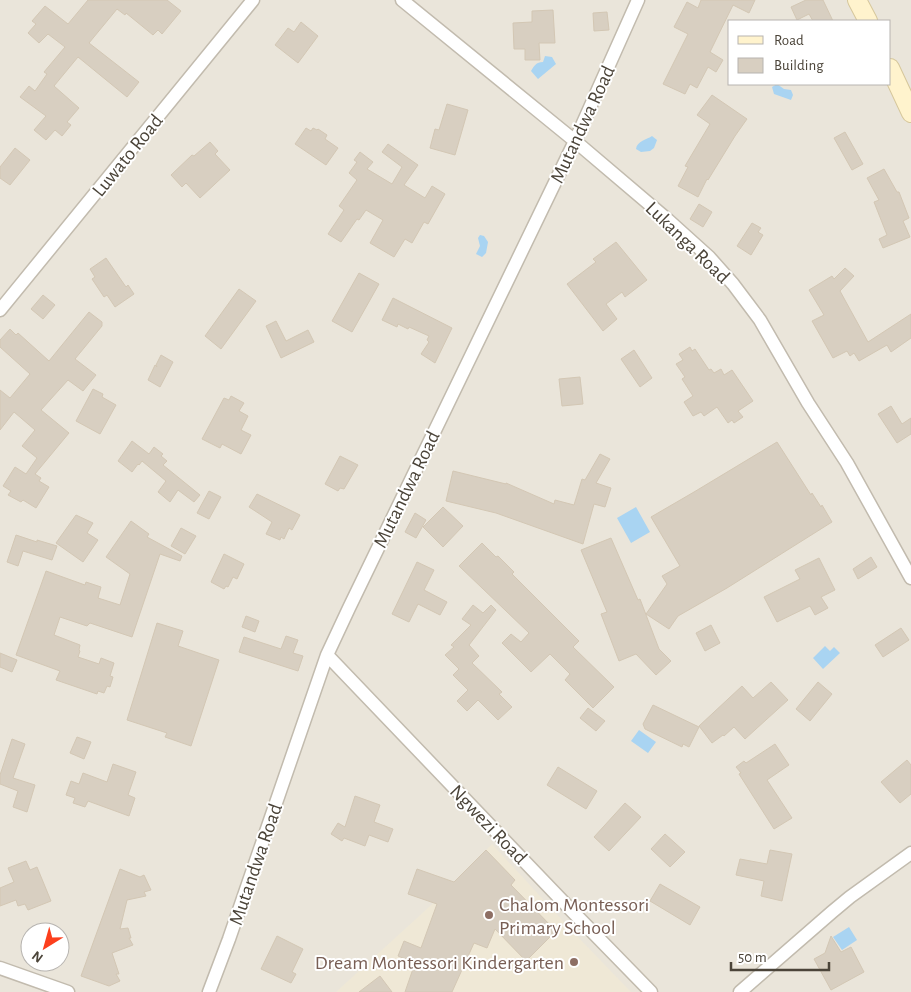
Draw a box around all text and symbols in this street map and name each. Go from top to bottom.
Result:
legend [728,20,891,85]
text: Road [774,33,804,48]
text: Building [774,58,824,73]
street label: Mutandwa Road [547,63,619,186]
street label: Luwato Road [89,111,167,201]
street label: Lukanga Road [641,198,733,288]
street label: Mutandwa Road [370,428,444,551]
street label: Ngwezi Road [446,781,531,868]
street label: Mutandwa Road [226,801,286,928]
place label: Chalom Montessori Primary School [499,895,649,938]
marker: Chalom Montessori Primary School [483,909,495,921]
north arrow [20,922,70,972]
scale bar [731,940,828,972]
text: N [30,948,46,965]
text: 50 m [738,950,767,965]
place label: Dream Montessori Kindergarten [315,953,564,973]
marker: Dream Montessori Kindergarten [568,956,580,968]

